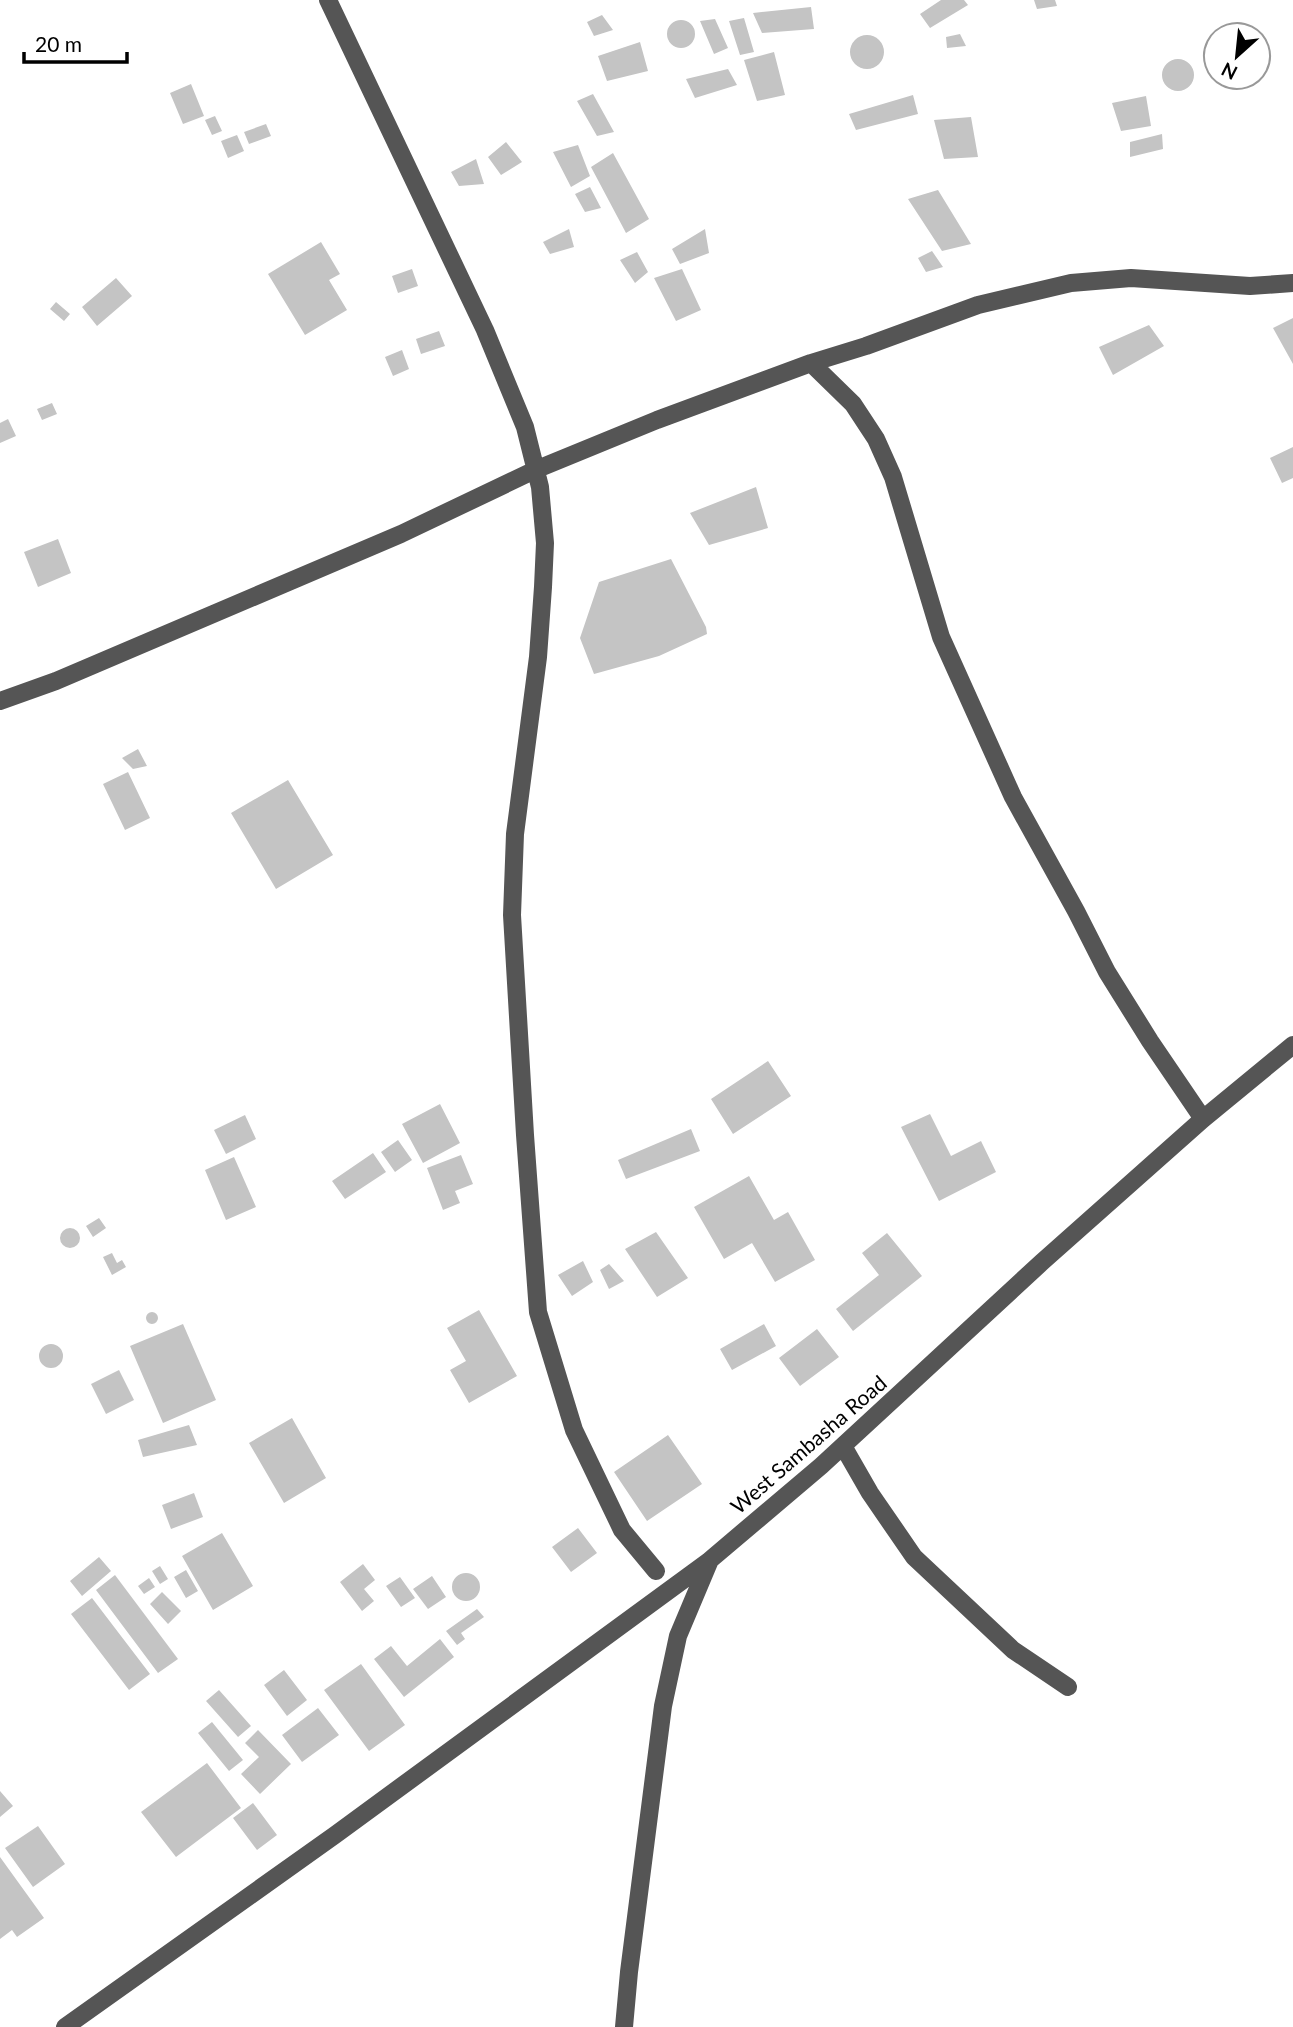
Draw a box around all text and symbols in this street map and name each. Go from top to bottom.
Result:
scale bar [24,21,128,65]
north arrow [1202,21,1272,91]
text: 20 m [35,31,82,56]
text: N [1217,58,1241,85]
street label: West Sambasha Road [725,1370,891,1518]

